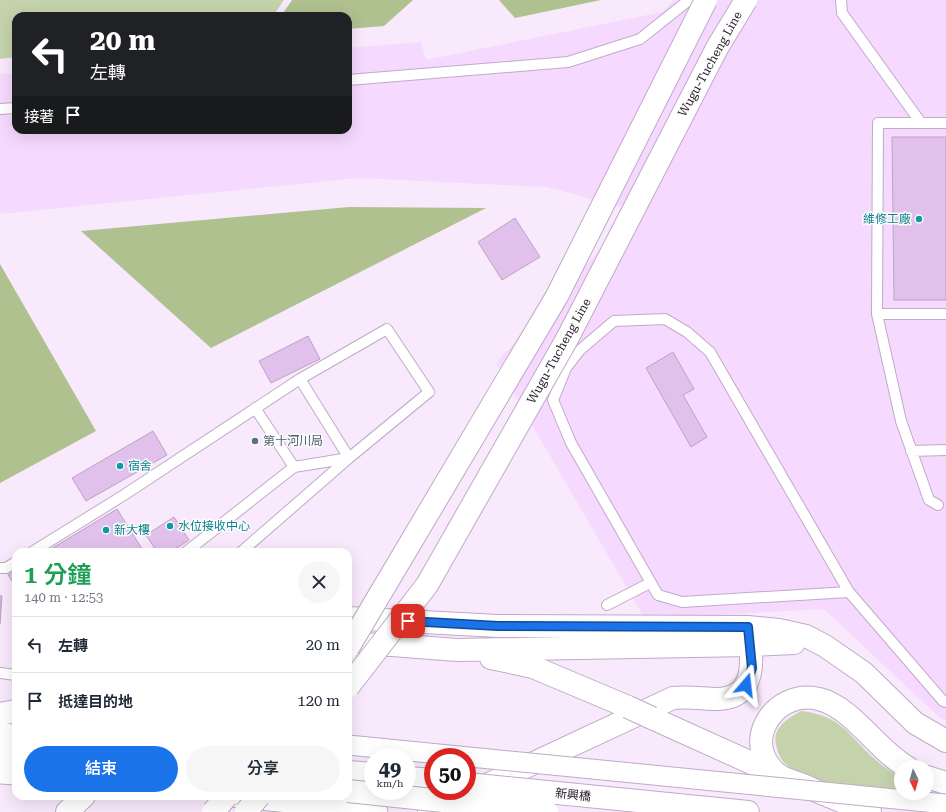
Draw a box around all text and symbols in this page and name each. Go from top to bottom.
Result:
street label: Wugu-Tucheng Line [675,9,745,119]
text: 20 m [90,24,155,57]
icon: left [24,28,76,80]
text: 左轉 [90,62,126,83]
icon: arrive [62,104,84,126]
text: 接著 [24,108,54,126]
place label: 維修工廠 [863,212,911,226]
marker: 維修工廠 [914,214,924,224]
street label: Wugu-Tucheng Line [524,296,594,406]
place label: 第十河川局 [263,434,323,448]
marker: 第十河川局 [250,436,260,446]
place label: 宿舍 [128,459,152,473]
marker: 宿舍 [115,461,125,471]
place label: 水位接收中心 [178,519,250,533]
marker: 水位接收中心 [165,521,175,531]
place label: 新大樓 [114,523,150,537]
marker: 新大樓 [101,525,111,535]
text: 1 分鐘 [24,561,92,589]
button: close [298,561,340,603]
text: 140 m · 12:53 [24,590,103,605]
pin [391,604,425,638]
icon: arrive [397,610,419,632]
icon: left [24,634,46,656]
text: 20 m [306,636,340,654]
text: 左轉 [58,637,88,655]
position arrow [725,664,767,706]
icon: arrive [24,690,46,712]
text: 120 m [297,692,340,710]
text: 抵達目的地 [58,693,133,711]
button: 結束 [24,746,178,792]
button: 分享 [186,746,340,792]
speed limit sign: 50 [424,748,476,800]
text: 49 [379,757,401,781]
north arrow [894,760,934,800]
map controls [894,760,934,800]
text: km/h [377,778,403,789]
street label: 新興橋 [554,786,592,804]

